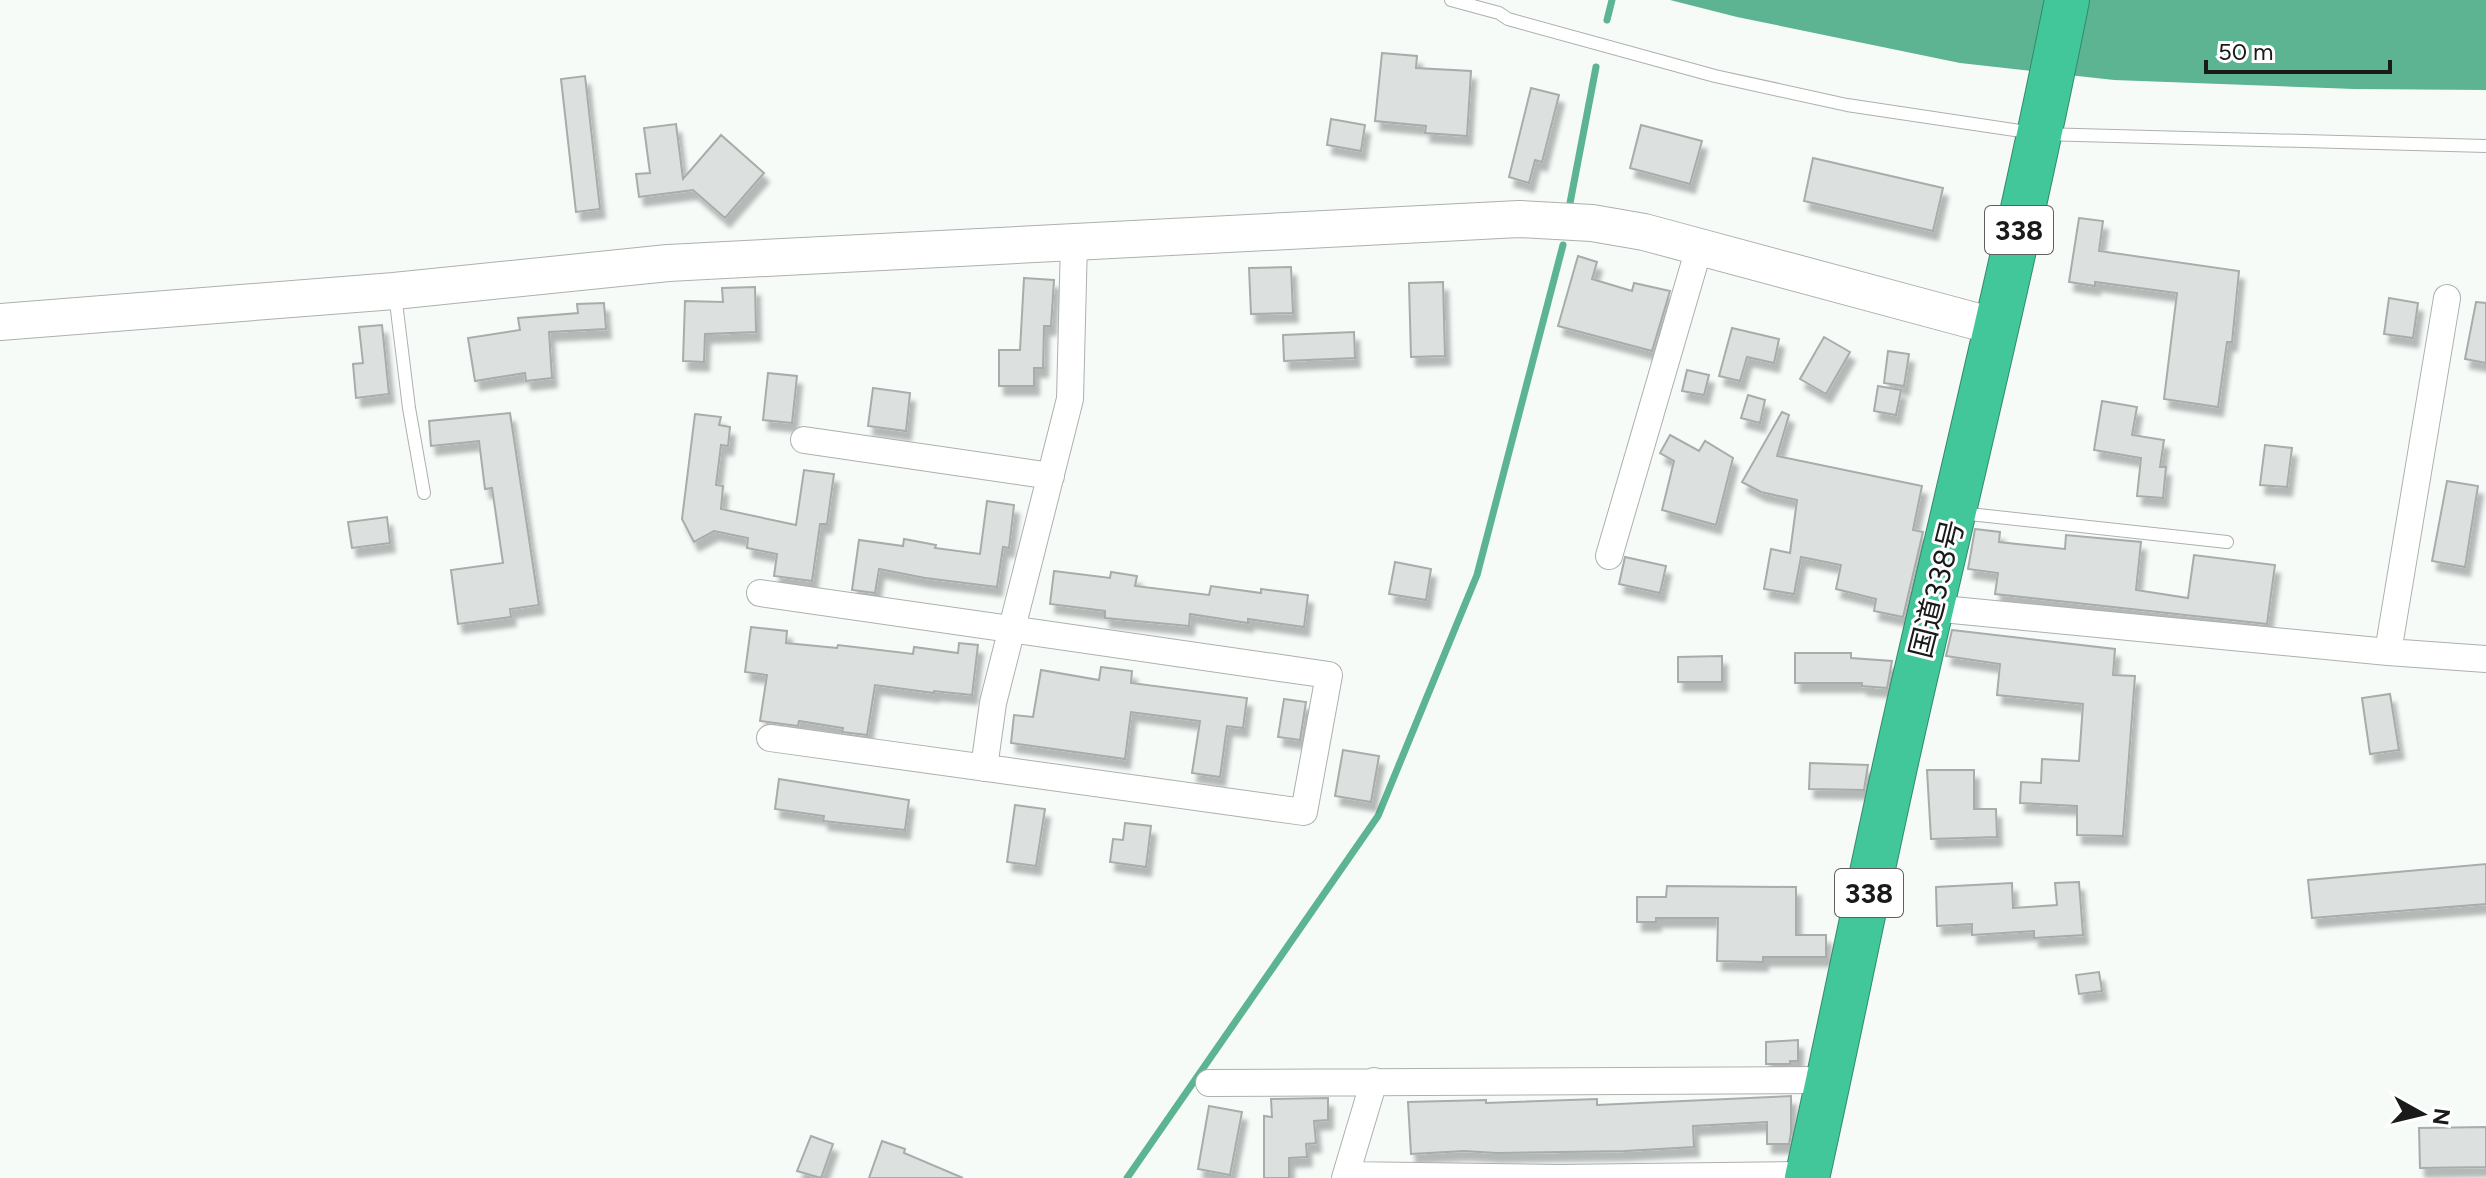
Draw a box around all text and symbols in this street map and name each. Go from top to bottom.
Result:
scale bar [2206,24,2390,74]
text: 50 m [2218,37,2274,66]
road number: 338 [1985,206,2053,254]
street label: 国道338号 [1902,516,1972,662]
road number: 338 [1835,869,1903,917]
north arrow [2382,1074,2462,1154]
text: N [2427,1106,2456,1127]

